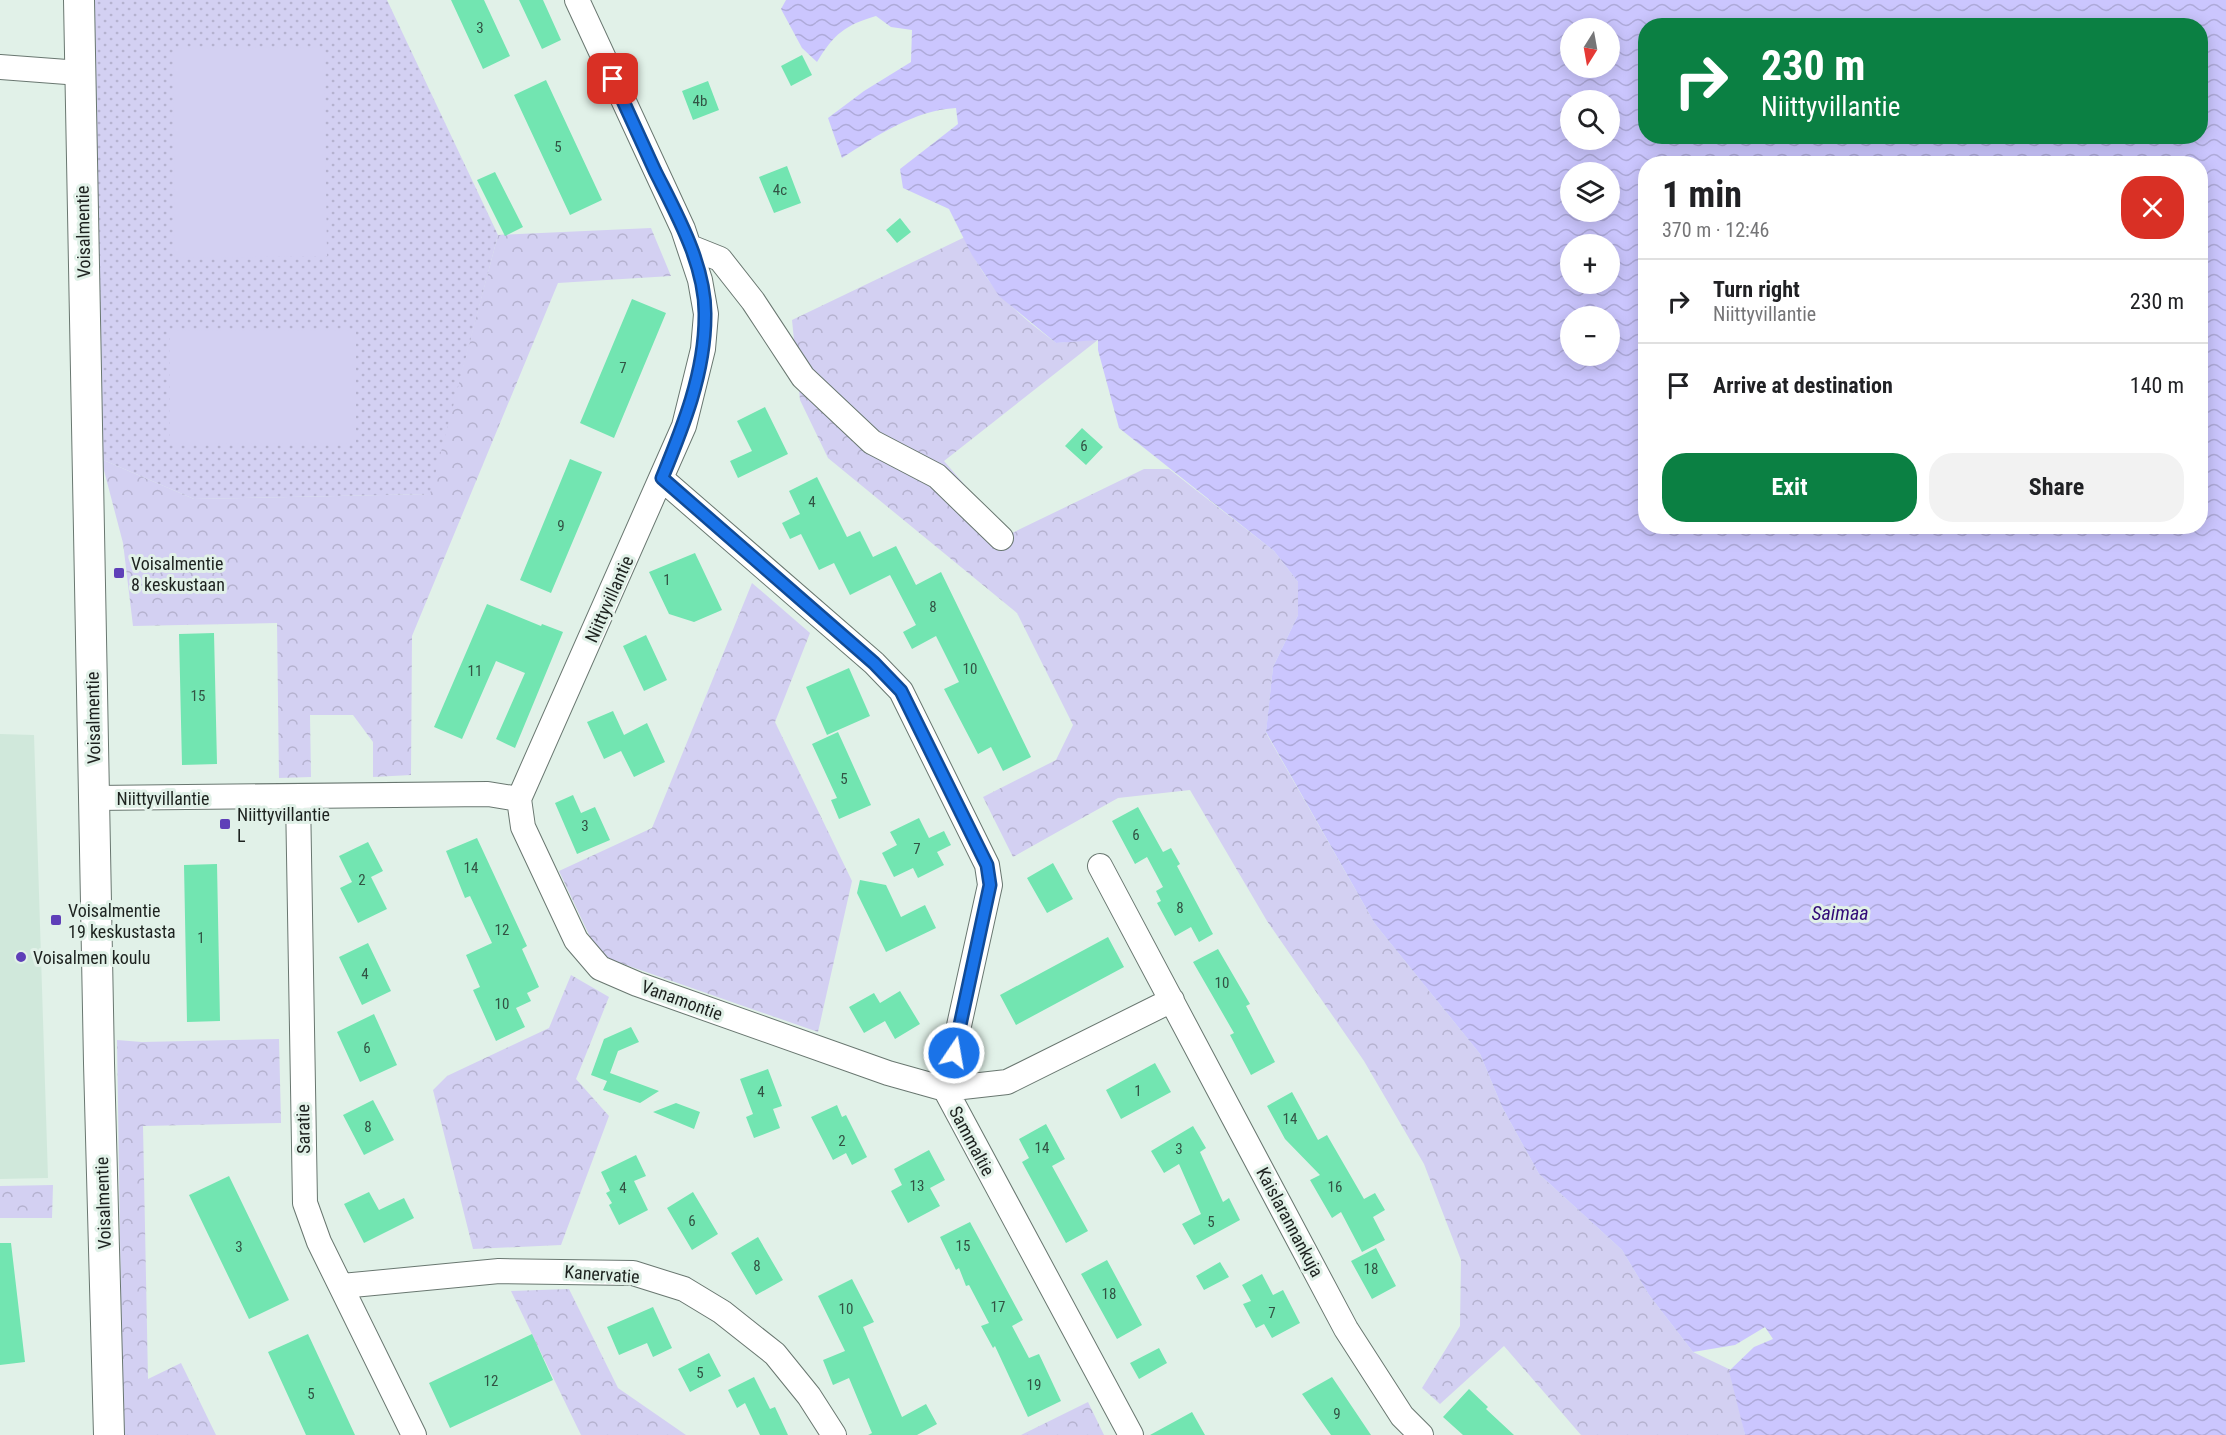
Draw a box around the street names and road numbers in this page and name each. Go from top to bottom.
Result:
street label: Voisalmentie [72,186,94,278]
street label: Niittyvillantie [581,552,637,646]
street label: Voisalmentie [82,672,104,764]
street label: Niittyvillantie [117,788,209,809]
street label: Vanamontie [639,976,725,1024]
street label: Sammaltie [945,1103,999,1179]
street label: Saratie [292,1104,314,1154]
street label: Voisalmentie [91,1156,115,1250]
street label: Kaislarannankuja [1252,1163,1328,1281]
street label: Kanervatie [564,1261,640,1287]

